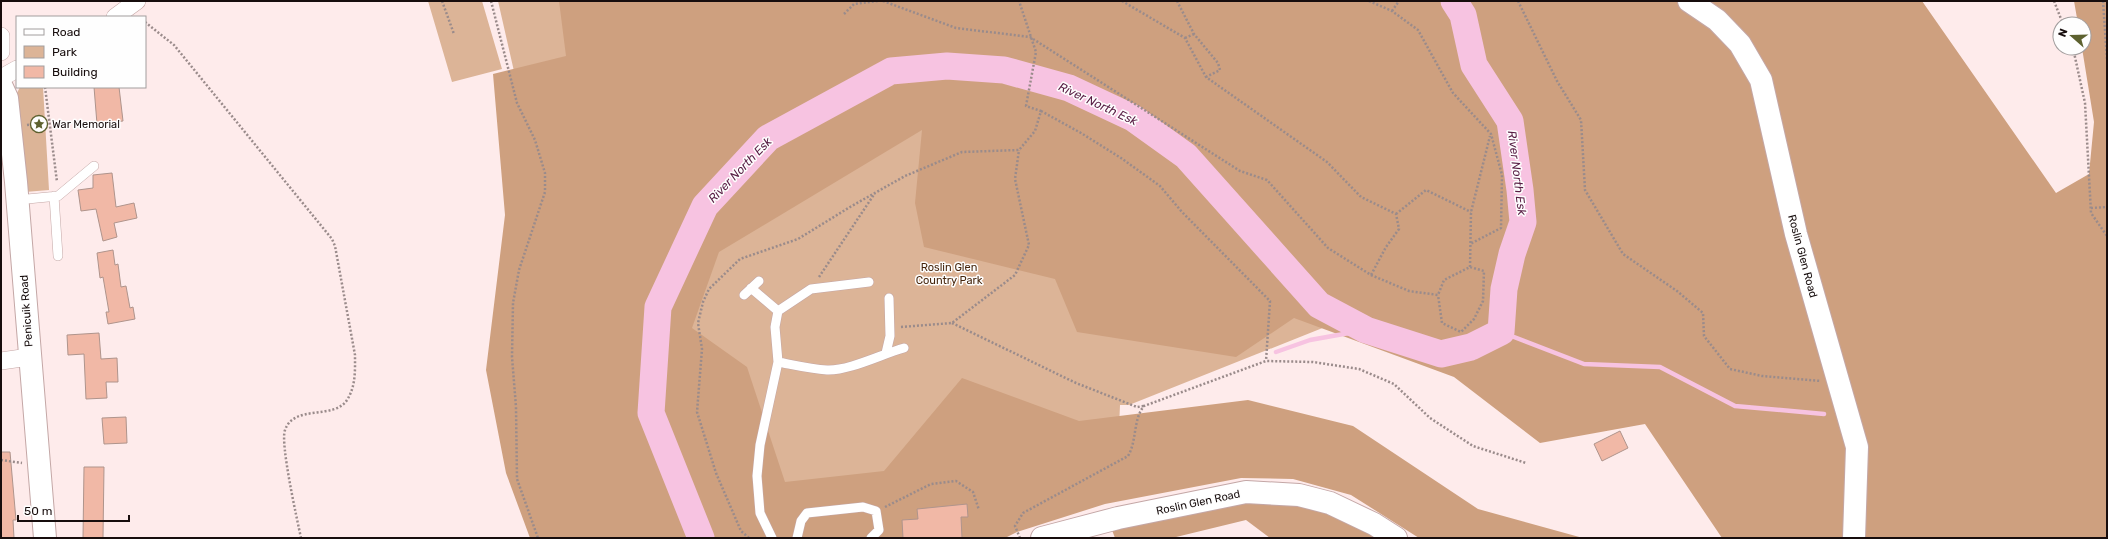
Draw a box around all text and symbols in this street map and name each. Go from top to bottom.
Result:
legend [16,16,146,88]
north arrow [2052,16,2092,56]
text: Road [52,25,80,39]
text: N [2056,27,2071,39]
text: Park [52,45,78,59]
text: Building [52,65,98,79]
water label: River North Esk [1056,80,1140,129]
place icon: War Memorial [29,114,49,134]
place label: War Memorial [52,118,120,131]
water label: River North Esk [1505,130,1529,217]
water label: River North Esk [705,134,775,206]
street label: Roslin Glen Road [1785,213,1820,299]
park label: Roslin Glen Country Park [916,261,983,287]
street label: Penicuik Road [17,275,36,347]
street label: Roslin Glen Road [1155,487,1241,518]
scale bar [18,497,129,523]
text: 50 m [24,504,52,518]

